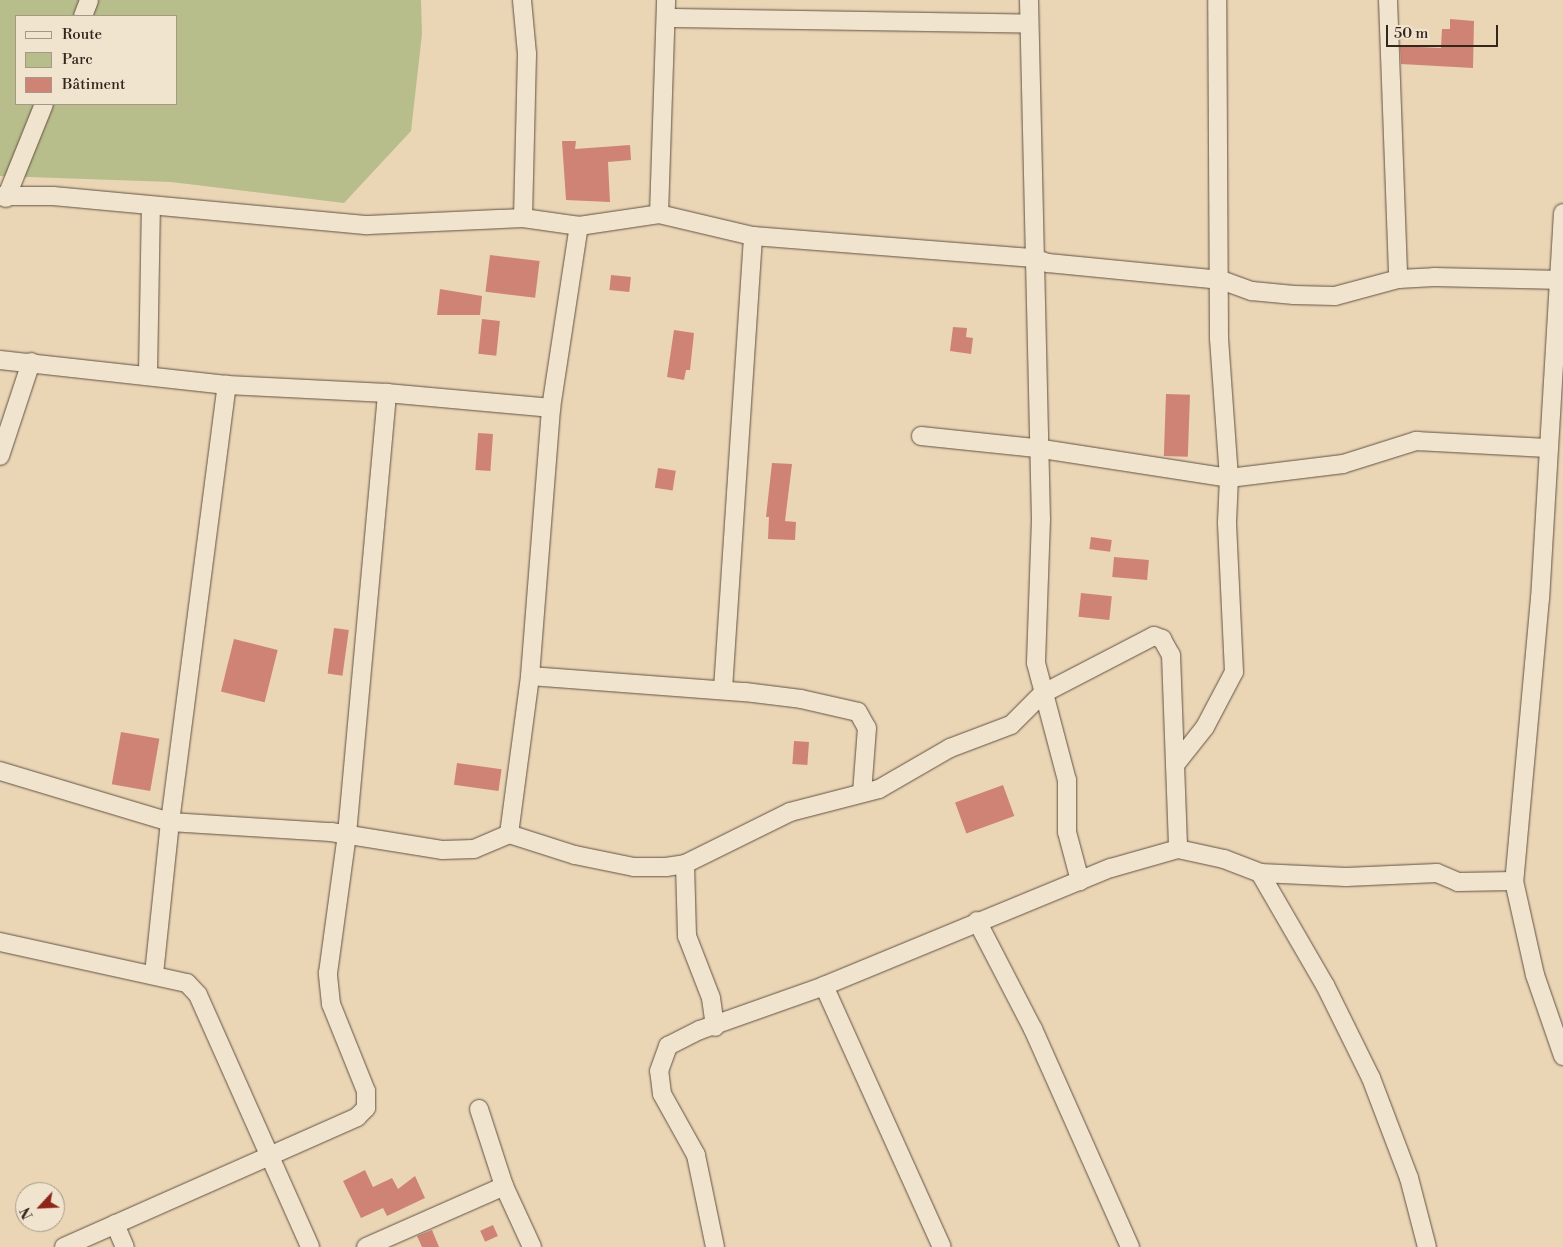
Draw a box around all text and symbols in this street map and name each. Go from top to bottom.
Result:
legend [15,15,178,105]
scale bar [1388,15,1500,47]
text: 50 m [1394,24,1428,43]
text: Route [62,25,102,44]
text: Parc [62,50,93,69]
text: Bâtiment [62,75,125,94]
north arrow [15,1182,65,1232]
text: N [17,1204,38,1222]

